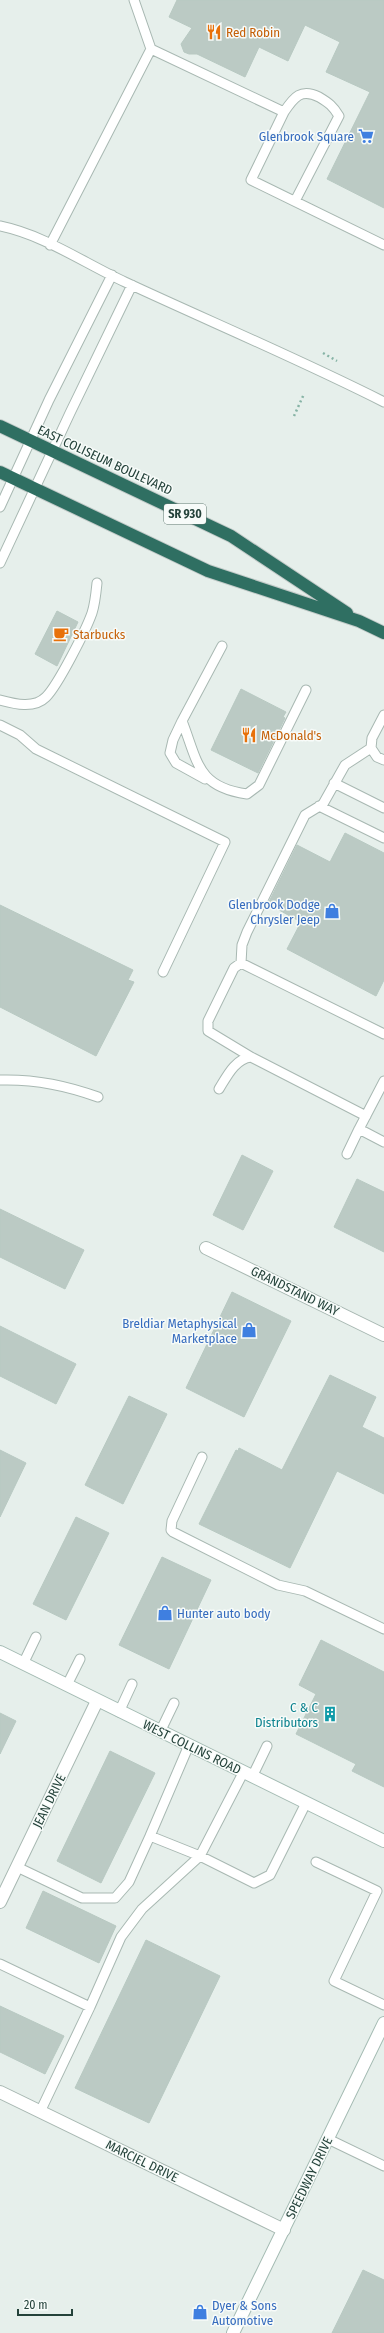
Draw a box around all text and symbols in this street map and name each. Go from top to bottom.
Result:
restaurant icon: Red Robin [205,23,223,41]
place label: Red Robin [226,25,280,40]
supermarket icon: Glenbrook Square [357,127,375,145]
place label: Glenbrook Square [259,129,354,144]
street label: EAST COLISEUM BOULEVARD [35,422,175,498]
road number: SR 930 [164,504,206,524]
cafe icon: Starbucks [52,625,70,643]
place label: Starbucks [73,627,126,642]
restaurant icon: McDonald's [240,726,258,744]
place label: McDonald's [261,728,322,743]
place label: Glenbrook Dodge Chrysler Jeep [228,897,320,927]
shop icon: Glenbrook Dodge Chrysler Jeep [323,902,341,920]
street label: GRANDSTAND WAY [249,1263,342,1319]
place label: Breldiar Metaphysical Marketplace [122,1316,238,1346]
shop icon: Breldiar Metaphysical Marketplace [240,1321,258,1339]
shop icon: Hunter auto body [156,1604,174,1622]
place label: Hunter auto body [177,1606,270,1621]
place label: C & C Distributors [255,1700,318,1730]
building icon: C & C Distributors [321,1705,339,1723]
street label: WEST COLLINS ROAD [141,1717,243,1777]
street label: JEAN DRIVE [30,1772,68,1830]
street label: SPEEDWAY DRIVE [283,2135,335,2221]
street label: MARCIEL DRIVE [103,2137,181,2185]
scale bar [18,2291,72,2317]
text: 20 m [24,2298,48,2312]
place label: Dyer & Sons Automotive [212,2298,277,2328]
shop icon: Dyer & Sons Automotive [191,2303,209,2321]

